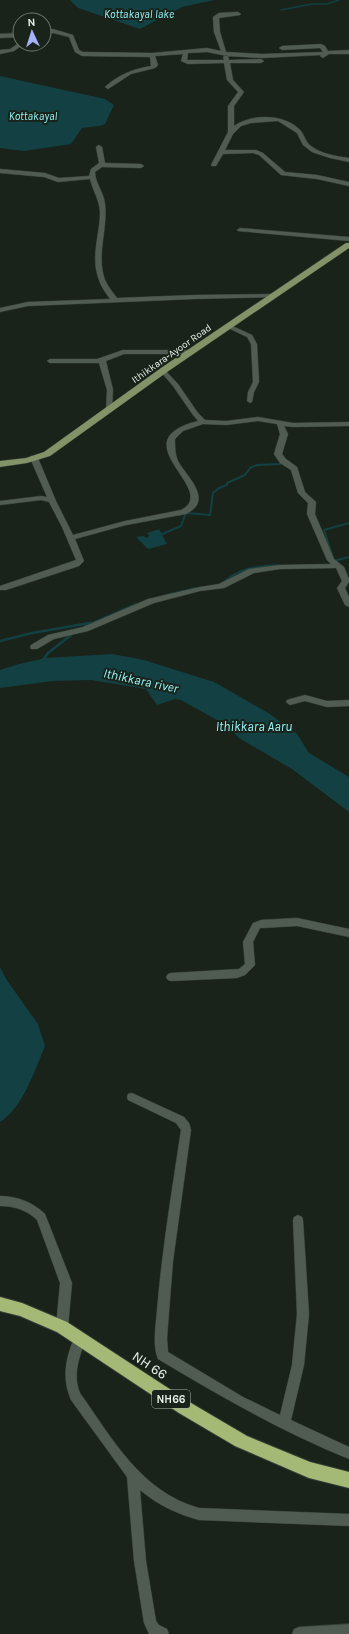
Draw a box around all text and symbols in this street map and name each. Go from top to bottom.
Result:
water label: Kottakayal lake [104,8,174,21]
north arrow [12,12,52,52]
text: N [27,16,36,29]
water label: Kottakayal [9,110,58,123]
street label: Ithikkara-Ayoor Road [129,322,214,386]
water label: Ithikkara river [102,665,180,696]
water label: Ithikkara Aaru [216,719,292,734]
street label: NH 66 [129,1348,170,1383]
road number: NH66 [152,1390,190,1408]

